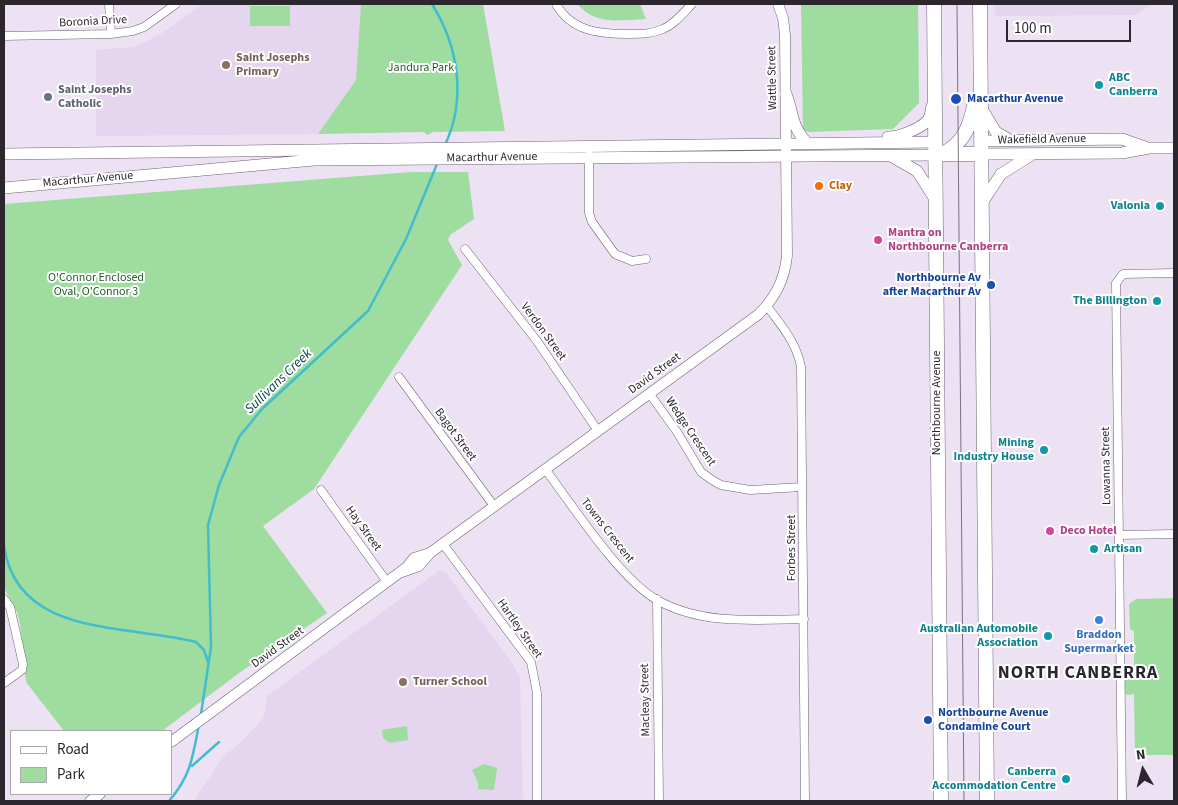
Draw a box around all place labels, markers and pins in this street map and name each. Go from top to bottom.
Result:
place label: Saint Josephs Primary [236,51,309,79]
marker: Saint Josephs Primary [220,59,232,71]
place label: ABC Canberra [1109,71,1158,99]
marker: ABC Canberra [1093,79,1105,91]
place label: Saint Josephs Catholic [58,83,131,111]
marker: Saint Josephs Catholic [42,91,54,103]
marker: Macarthur Avenue [949,92,963,106]
place label: Macarthur Avenue [967,92,1063,106]
place label: Clay [829,179,852,193]
marker: Clay [813,180,825,192]
place label: Valonia [1111,199,1150,213]
marker: Valonia [1154,200,1166,212]
place label: Mantra on Northbourne Canberra [888,226,1008,254]
marker: Mantra on Northbourne Canberra [872,234,884,246]
place label: Northbourne Av after Macarthur Av [883,271,981,299]
marker: Northbourne Av after Macarthur Av [985,279,997,291]
place label: The Billington [1073,294,1147,308]
marker: The Billington [1151,295,1163,307]
place label: Mining Industry House [954,436,1034,464]
marker: Mining Industry House [1038,444,1050,456]
place label: Deco Hotel [1060,524,1117,538]
marker: Deco Hotel [1044,525,1056,537]
place label: Artisan [1104,542,1142,556]
marker: Artisan [1088,543,1100,555]
marker: Braddon Supermarket [1093,614,1105,626]
place label: Australian Automobile Association [920,622,1038,650]
place label: Braddon Supermarket [1064,628,1134,656]
marker: Australian Automobile Association [1042,630,1054,642]
place label: Turner School [413,675,487,689]
marker: Turner School [397,676,409,688]
place label: Northbourne Avenue Condamine Court [938,706,1048,734]
marker: Northbourne Avenue Condamine Court [922,714,934,726]
place label: Canberra Accommodation Centre [932,765,1056,793]
marker: Canberra Accommodation Centre [1060,773,1072,785]

